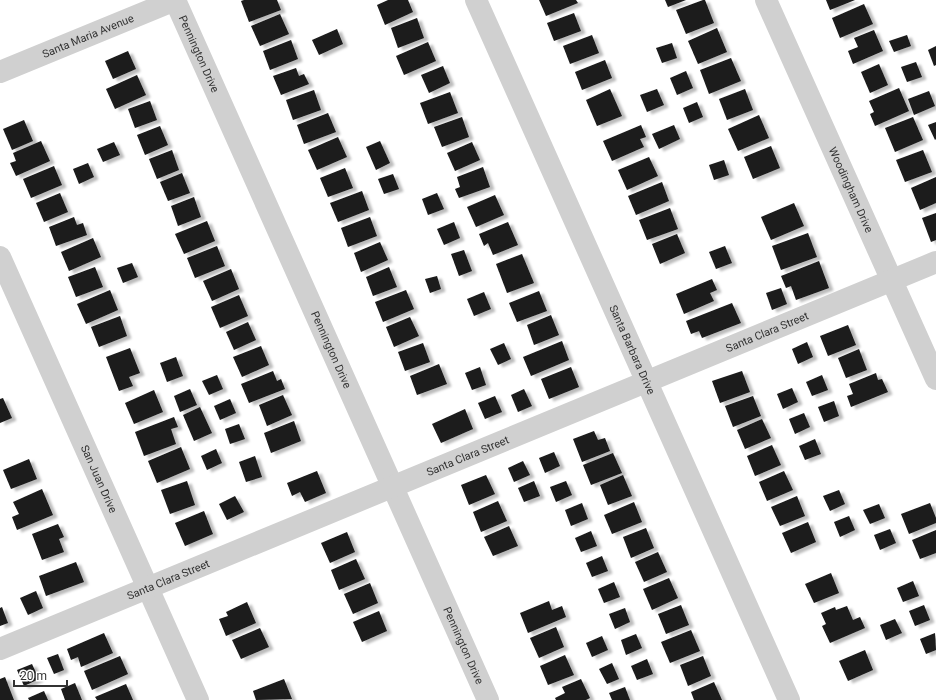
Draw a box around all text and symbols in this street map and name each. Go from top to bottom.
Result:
street label: Santa Maria Avenue [40,11,136,60]
street label: Pennington Drive [176,13,222,95]
street label: Woodingham Drive [826,145,876,235]
street label: Santa Barbara Drive [607,303,658,397]
street label: Pennington Drive [308,309,354,390]
street label: Santa Clara Street [724,309,811,355]
street label: Santa Clara Street [424,433,511,478]
street label: San Juan Drive [78,443,120,515]
street label: Santa Clara Street [125,556,212,602]
street label: Pennington Drive [441,605,487,686]
scale bar [14,662,67,688]
text: 20 m [20,669,47,683]

